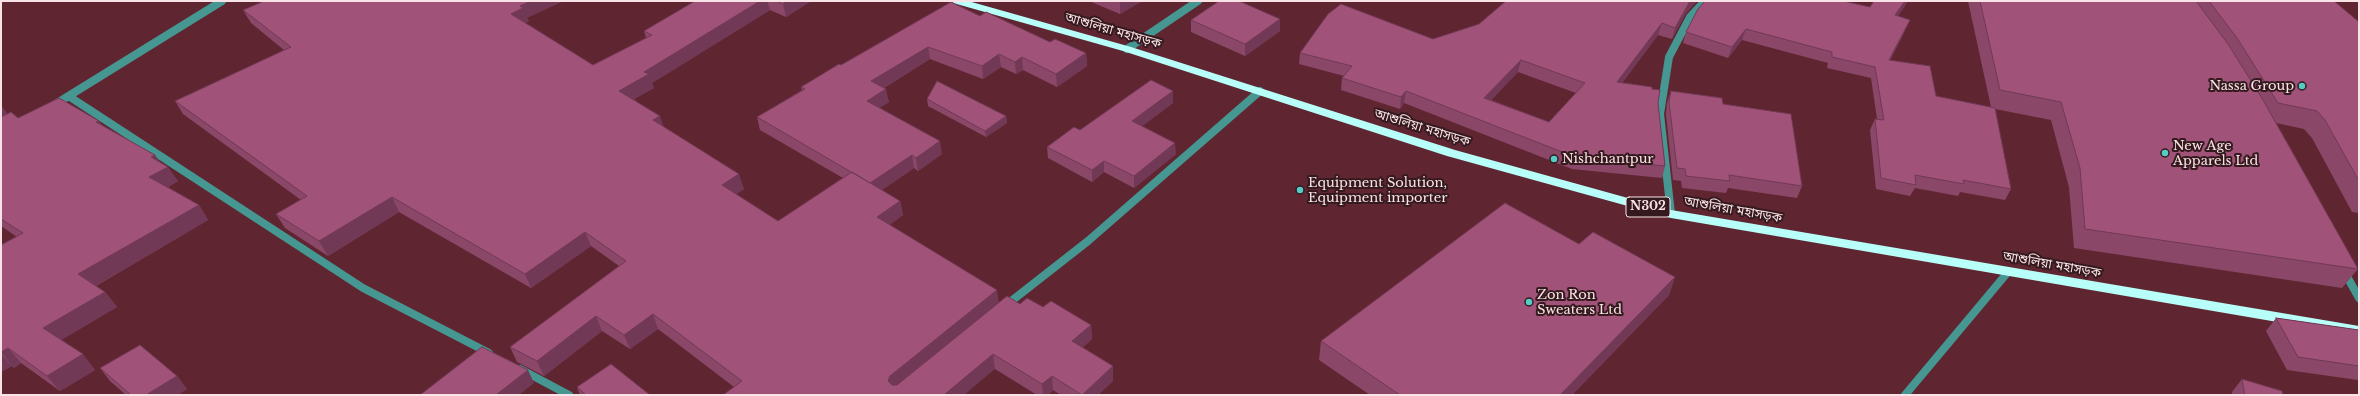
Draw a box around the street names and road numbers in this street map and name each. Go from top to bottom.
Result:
street label: আশুলিয়া মহাসড়ক [1063,10,1163,52]
street label: আশুলিয়া মহাসড়ক [1372,106,1472,150]
street label: আশুলিয়া মহাসড়ক [1683,194,1783,226]
road number: N302 [1626,197,1670,217]
street label: আশুলিয়া মহাসড়ক [2002,249,2102,281]

